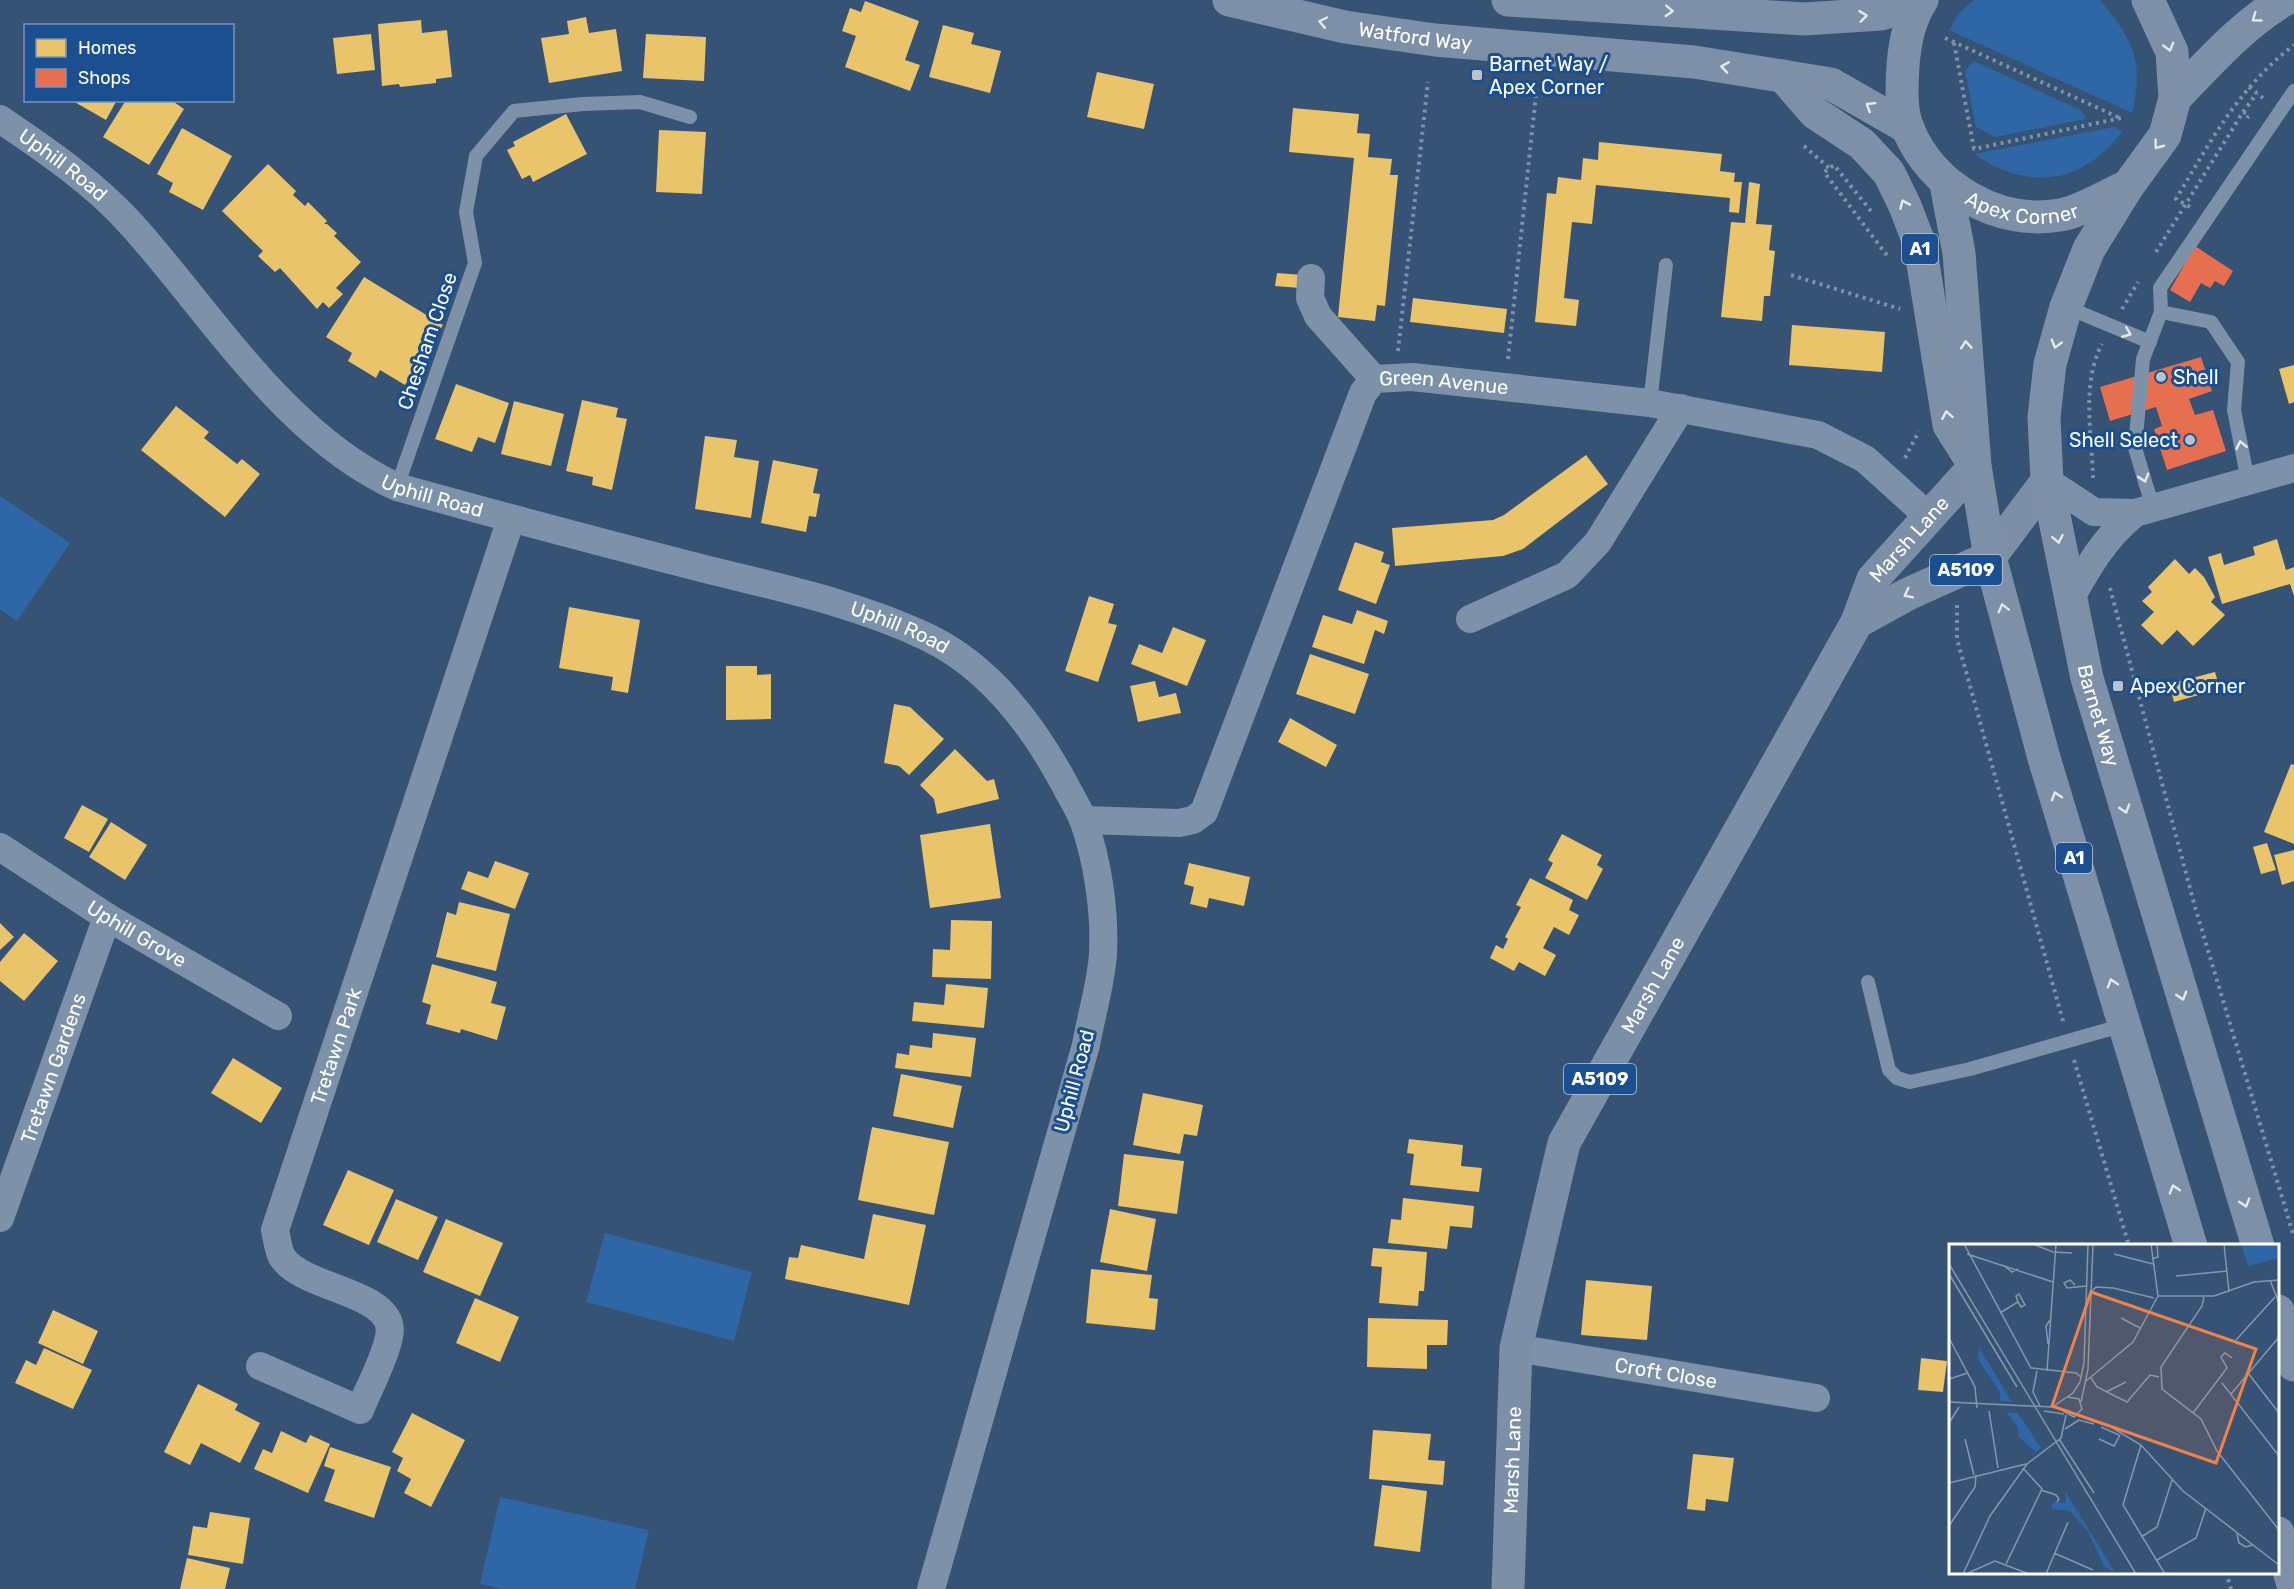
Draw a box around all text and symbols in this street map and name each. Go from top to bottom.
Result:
one-way arrow [1664,5,1673,18]
one-way arrow [1859,10,1868,23]
one-way arrow [2252,11,2263,22]
one-way arrow [1318,16,1328,29]
street label: Watford Way [1357,17,1473,55]
legend [24,24,234,102]
text: Homes [78,37,136,59]
one-way arrow [2162,41,2174,52]
place label: Barnet Way / Apex Corner [1489,52,1608,99]
one-way arrow [1721,62,1730,74]
text: Shops [78,67,130,89]
marker: Barnet Way / Apex Corner [1470,68,1484,82]
one-way arrow [1866,101,1876,113]
street label: Uphill Road [14,123,112,206]
one-way arrow [2154,139,2165,150]
street label: Apex Corner [1961,186,2082,229]
one-way arrow [1899,200,1911,211]
road number: A1 [1902,234,1938,264]
street label: Chesham Close [392,269,462,413]
one-way arrow [2122,325,2132,338]
one-way arrow [2051,338,2063,349]
one-way arrow [1960,340,1973,350]
street label: Green Avenue [1378,365,1510,399]
place label: Shell [2173,365,2219,389]
marker: Shell [2154,370,2168,384]
one-way arrow [1942,411,1954,420]
place label: Shell Select [2069,428,2178,452]
marker: Shell Select [2183,433,2197,447]
one-way arrow [2235,441,2248,451]
street label: Uphill Road [377,469,486,522]
one-way arrow [2137,472,2149,483]
street label: Marsh Lane [1864,491,1954,587]
one-way arrow [2051,533,2064,543]
road number: A5109 [1930,555,2002,585]
one-way arrow [1904,587,1915,598]
street label: Uphill Road [847,596,954,659]
one-way arrow [1997,603,2010,613]
street label: Barnet Way [2073,662,2125,769]
place label: Apex Corner [2130,674,2246,698]
marker: Apex Corner [2111,679,2125,693]
one-way arrow [2051,791,2063,802]
one-way arrow [2118,803,2130,814]
road number: A1 [2056,843,2092,873]
street label: Uphill Grove [82,895,191,972]
street label: Marsh Lane [1616,932,1690,1038]
one-way arrow [2107,978,2119,989]
street label: Tretawn Park [305,984,367,1108]
street label: Tretawn Gardens [16,990,91,1147]
one-way arrow [2175,990,2187,1001]
street label: Uphill Road [1049,1027,1099,1135]
road number: A5109 [1564,1064,1636,1094]
one-way arrow [2169,1185,2181,1195]
one-way arrow [2238,1197,2250,1208]
inset map [1949,1244,2279,1574]
street label: Croft Close [1613,1353,1719,1393]
street label: Marsh Lane [1499,1406,1526,1514]

